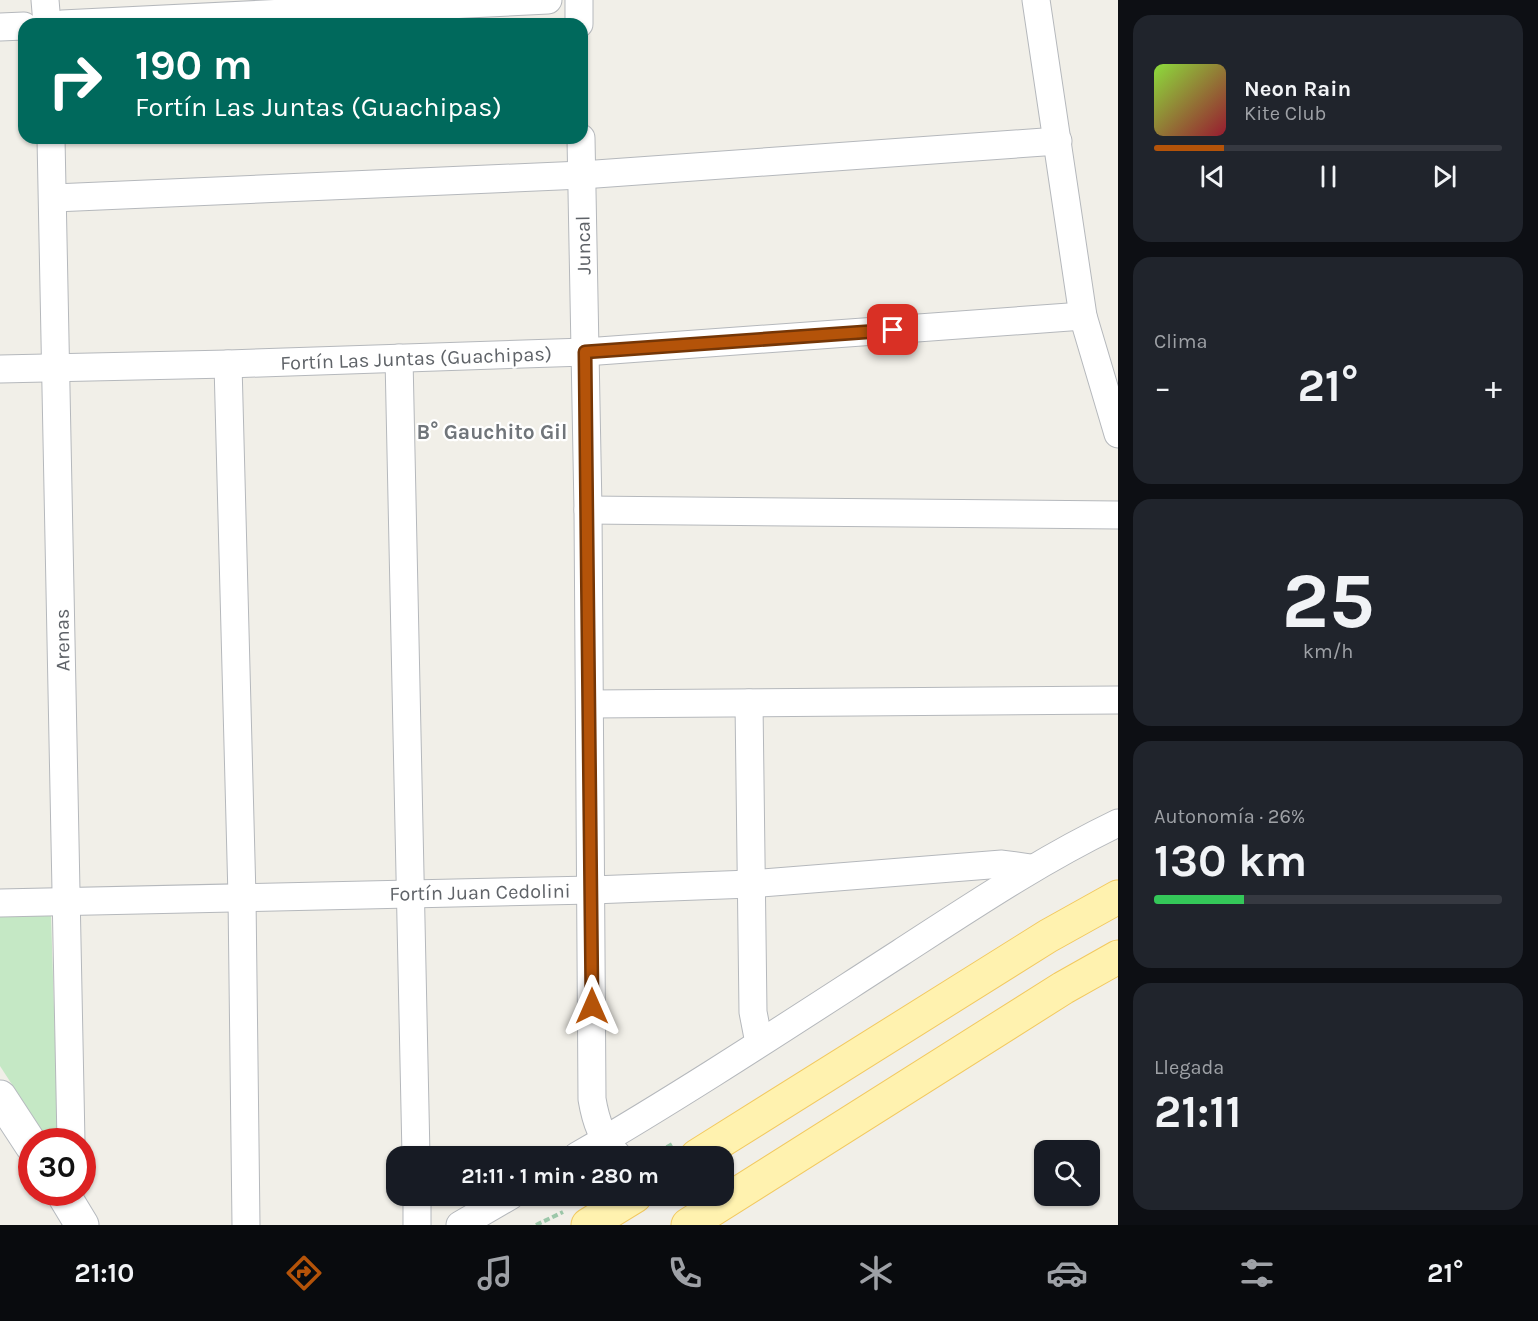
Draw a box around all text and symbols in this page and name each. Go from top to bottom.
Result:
text: 190 m [135,40,253,90]
icon: right [36,42,114,120]
text: Neon Rain [1244,76,1351,102]
text: Fortín Las Juntas (Guachipas) [135,91,502,123]
text: Kite Club [1244,102,1326,125]
icon: previous [1196,160,1229,193]
icon: pause [1312,160,1345,193]
icon: next [1428,160,1461,193]
street label: Juncal [571,215,596,275]
pin [867,304,918,355]
icon: arrive [876,313,909,346]
text: Clima [1154,330,1208,353]
street label: Fortín Las Juntas (Guachipas) [280,342,552,375]
text: 21° [1298,360,1358,412]
text: − [1154,368,1171,406]
text: + [1485,368,1502,406]
district label: B° Gauchito Gil [417,420,567,444]
text: 25 [1282,555,1374,647]
street label: Arenas [50,608,75,671]
text: km/h [1303,640,1353,663]
text: Autonomía · 26% [1154,805,1305,828]
text: 130 km [1154,835,1307,887]
street label: Fortín Juan Cedolini [389,879,571,906]
position arrow [560,974,624,1038]
text: Llegada [1154,1056,1224,1079]
text: 21:11 [1154,1086,1241,1138]
speed limit sign: 30 [18,1128,96,1206]
map controls [1034,1140,1100,1206]
button: search [1034,1140,1100,1206]
text: 21:11 · 1 min · 280 m [461,1163,659,1189]
icon: directions [283,1252,325,1294]
icon: music [474,1252,516,1294]
icon: phone [664,1252,706,1294]
icon: climate [855,1252,897,1294]
icon: car [1046,1252,1088,1294]
icon: filters [1236,1252,1278,1294]
text: 21:10 [74,1257,134,1289]
text: 21° [1427,1257,1464,1289]

